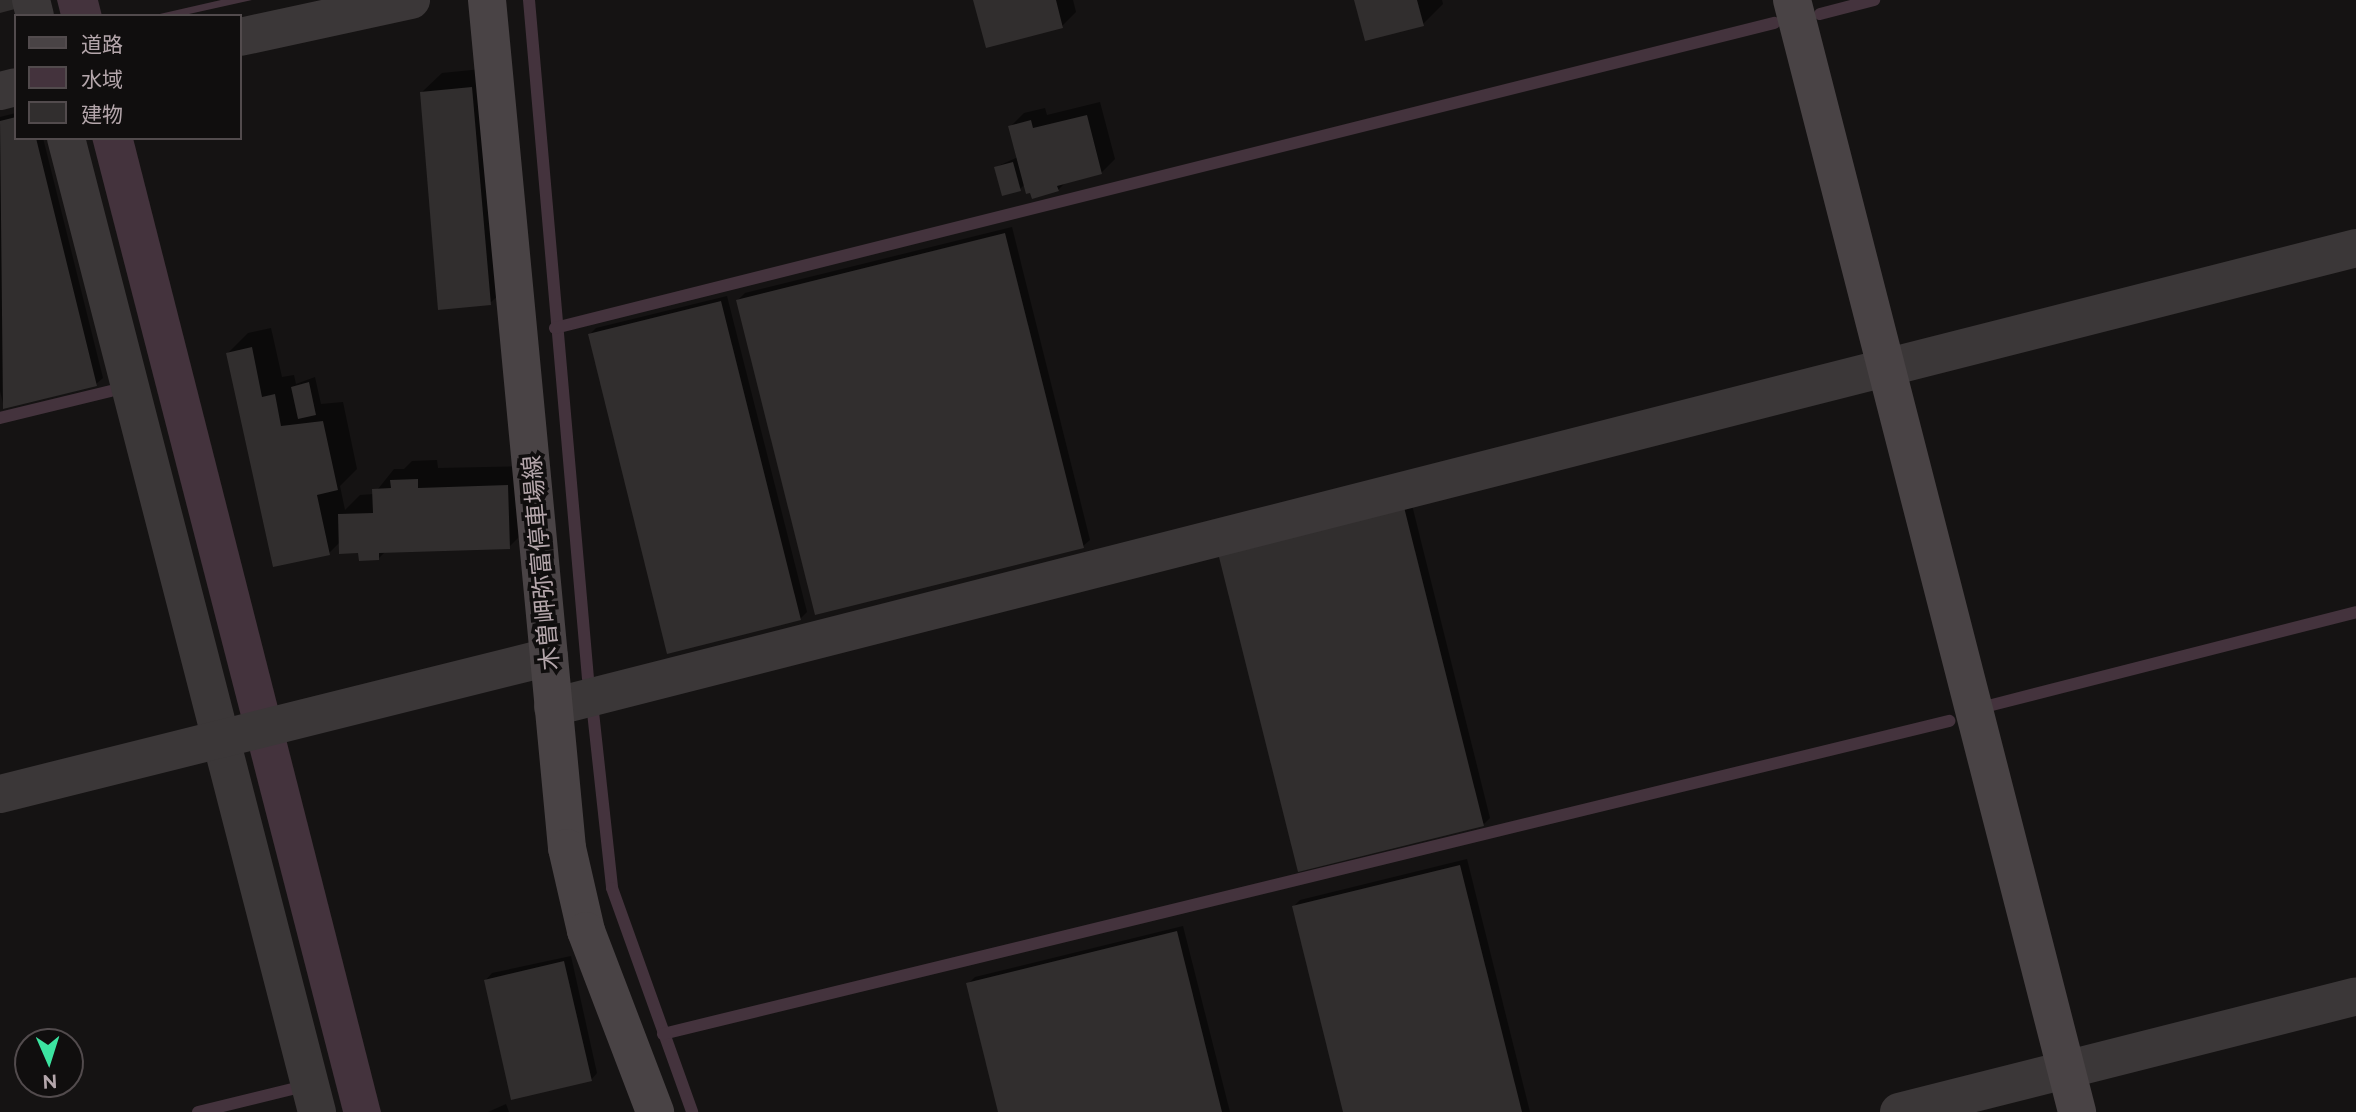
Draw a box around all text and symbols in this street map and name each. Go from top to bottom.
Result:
legend [14,14,242,140]
text: 道路 [81,32,123,57]
text: 水域 [81,67,123,92]
text: 建物 [81,102,123,127]
street label: 木曽岬弥富停車場線 [517,454,565,672]
north arrow [14,1028,84,1098]
text: N [42,1071,58,1093]

